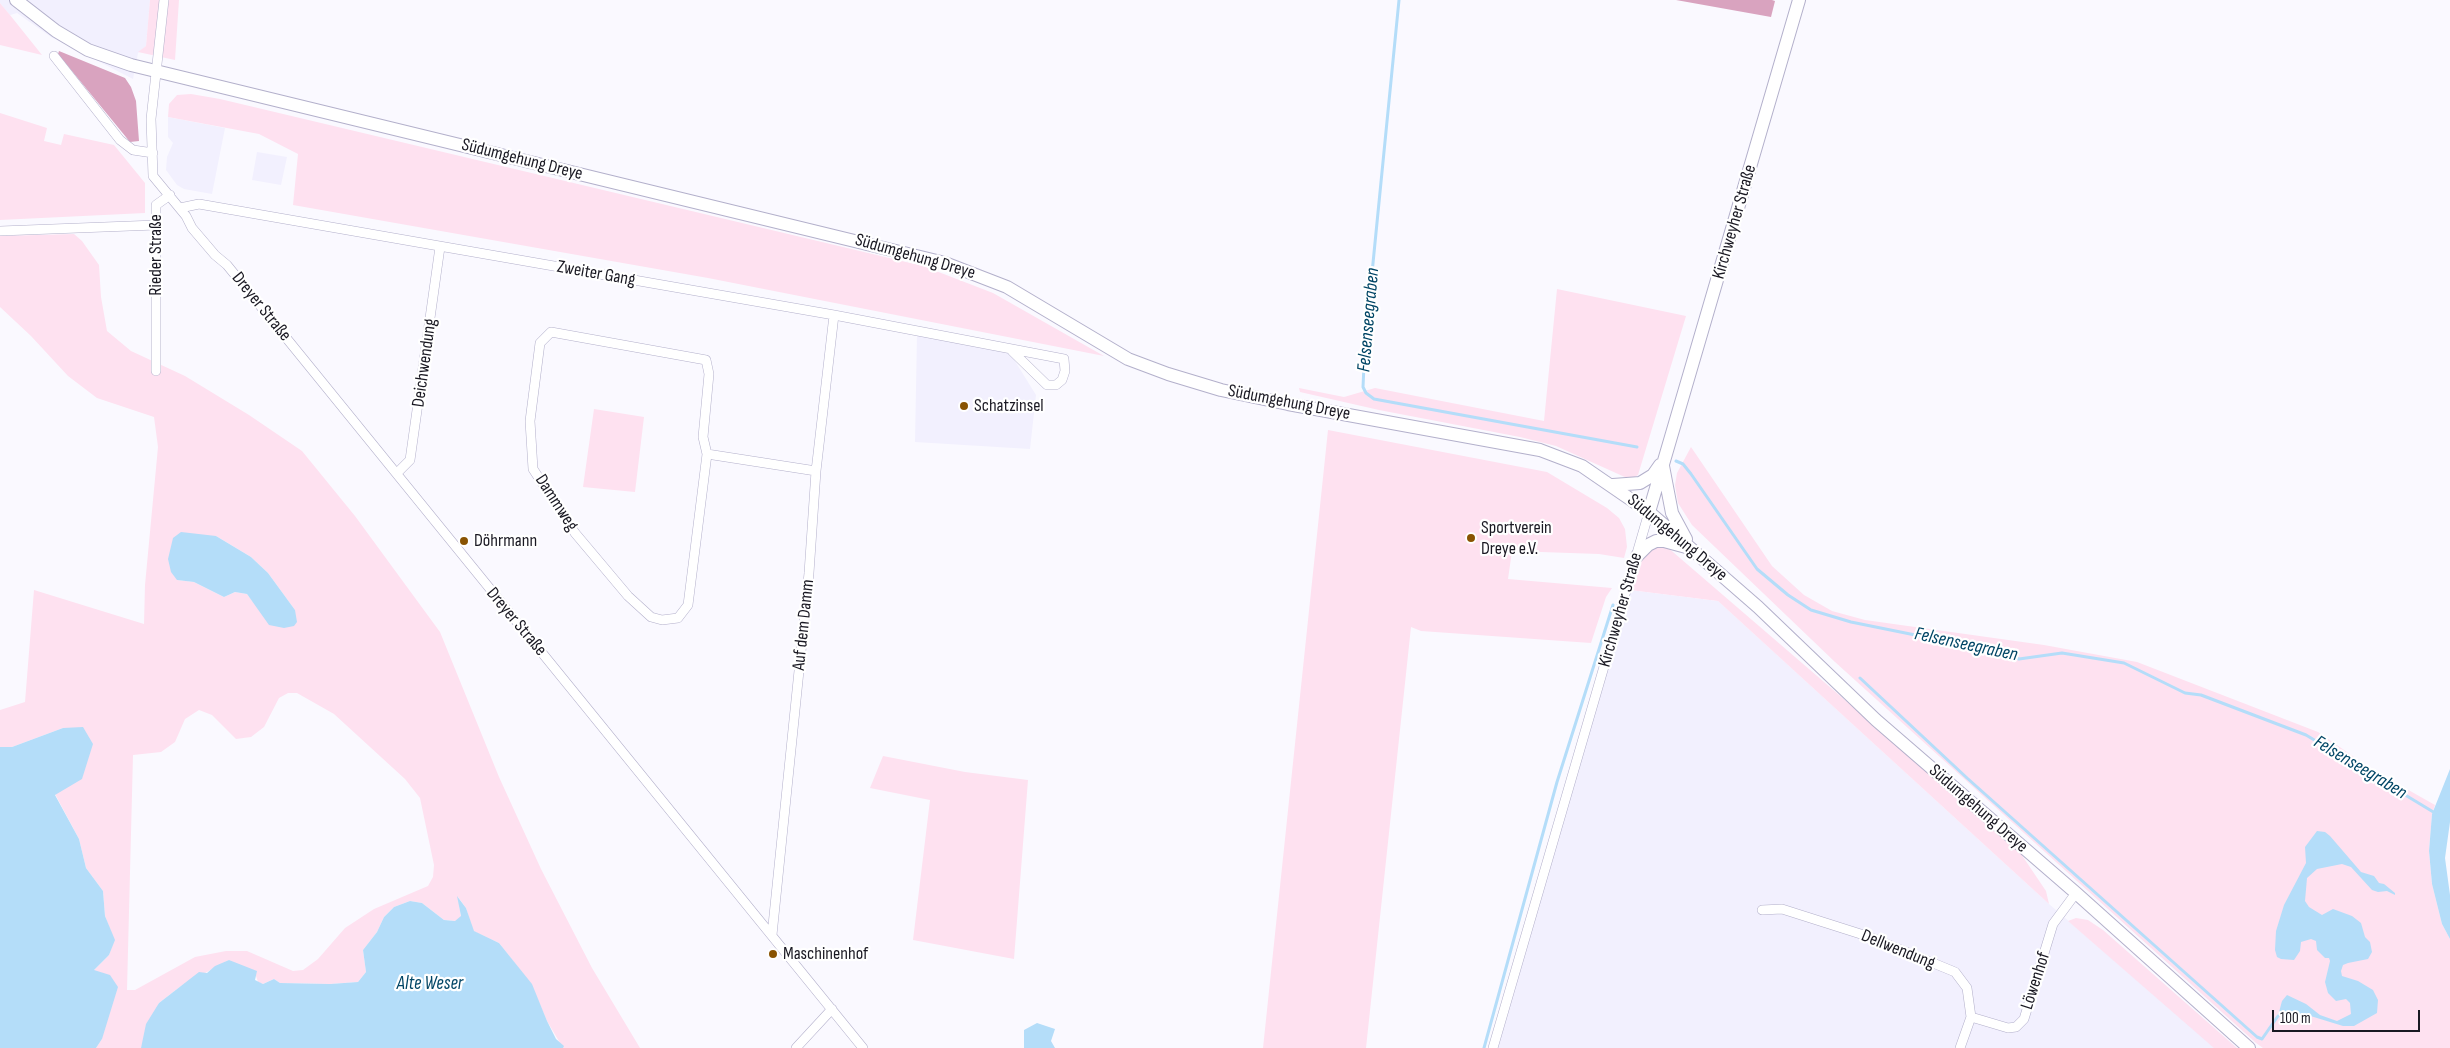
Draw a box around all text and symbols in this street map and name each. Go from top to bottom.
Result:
street label: Südumgehung Dreye [459,135,585,185]
street label: Kirchweyher Straße [1708,162,1762,282]
street label: Rieder Straße [145,214,167,296]
street label: Südumgehung Dreye [852,230,978,284]
street label: Zweiter Gang [555,256,637,292]
water label: Felsenseegraben [1353,267,1385,373]
street label: Dreyer Straße [227,268,295,346]
street label: Deichwendung [408,317,442,409]
street label: Südumgehung Dreye [1226,381,1352,425]
place label: Schatzinsel [974,395,1044,417]
marker: Schatzinsel [958,400,970,412]
street label: Dammweg [530,471,582,535]
street label: Südumgehung Dreye [1623,490,1731,586]
place label: Sportverein Dreye e.V. [1481,517,1552,560]
place label: Döhrmann [474,530,537,552]
marker: Sportverein Dreye e.V. [1465,532,1477,544]
marker: Döhrmann [458,535,470,547]
street label: Kirchweyher Straße [1594,550,1648,670]
street label: Auf dem Damm [788,579,820,671]
street label: Dreyer Straße [481,583,551,661]
water label: Felsenseegraben [1912,623,2020,667]
water label: Felsenseegraben [2309,731,2411,805]
street label: Südumgehung Dreye [1924,760,2032,858]
street label: Dellwendung [1858,925,1938,975]
place label: Maschinenhof [783,943,868,965]
marker: Maschinenhof [767,948,779,960]
street label: Löwenhof [2017,950,2055,1012]
water label: Alte Weser [397,973,463,995]
scale bar [2275,1000,2422,1032]
text: 100 m [2280,1009,2311,1028]

